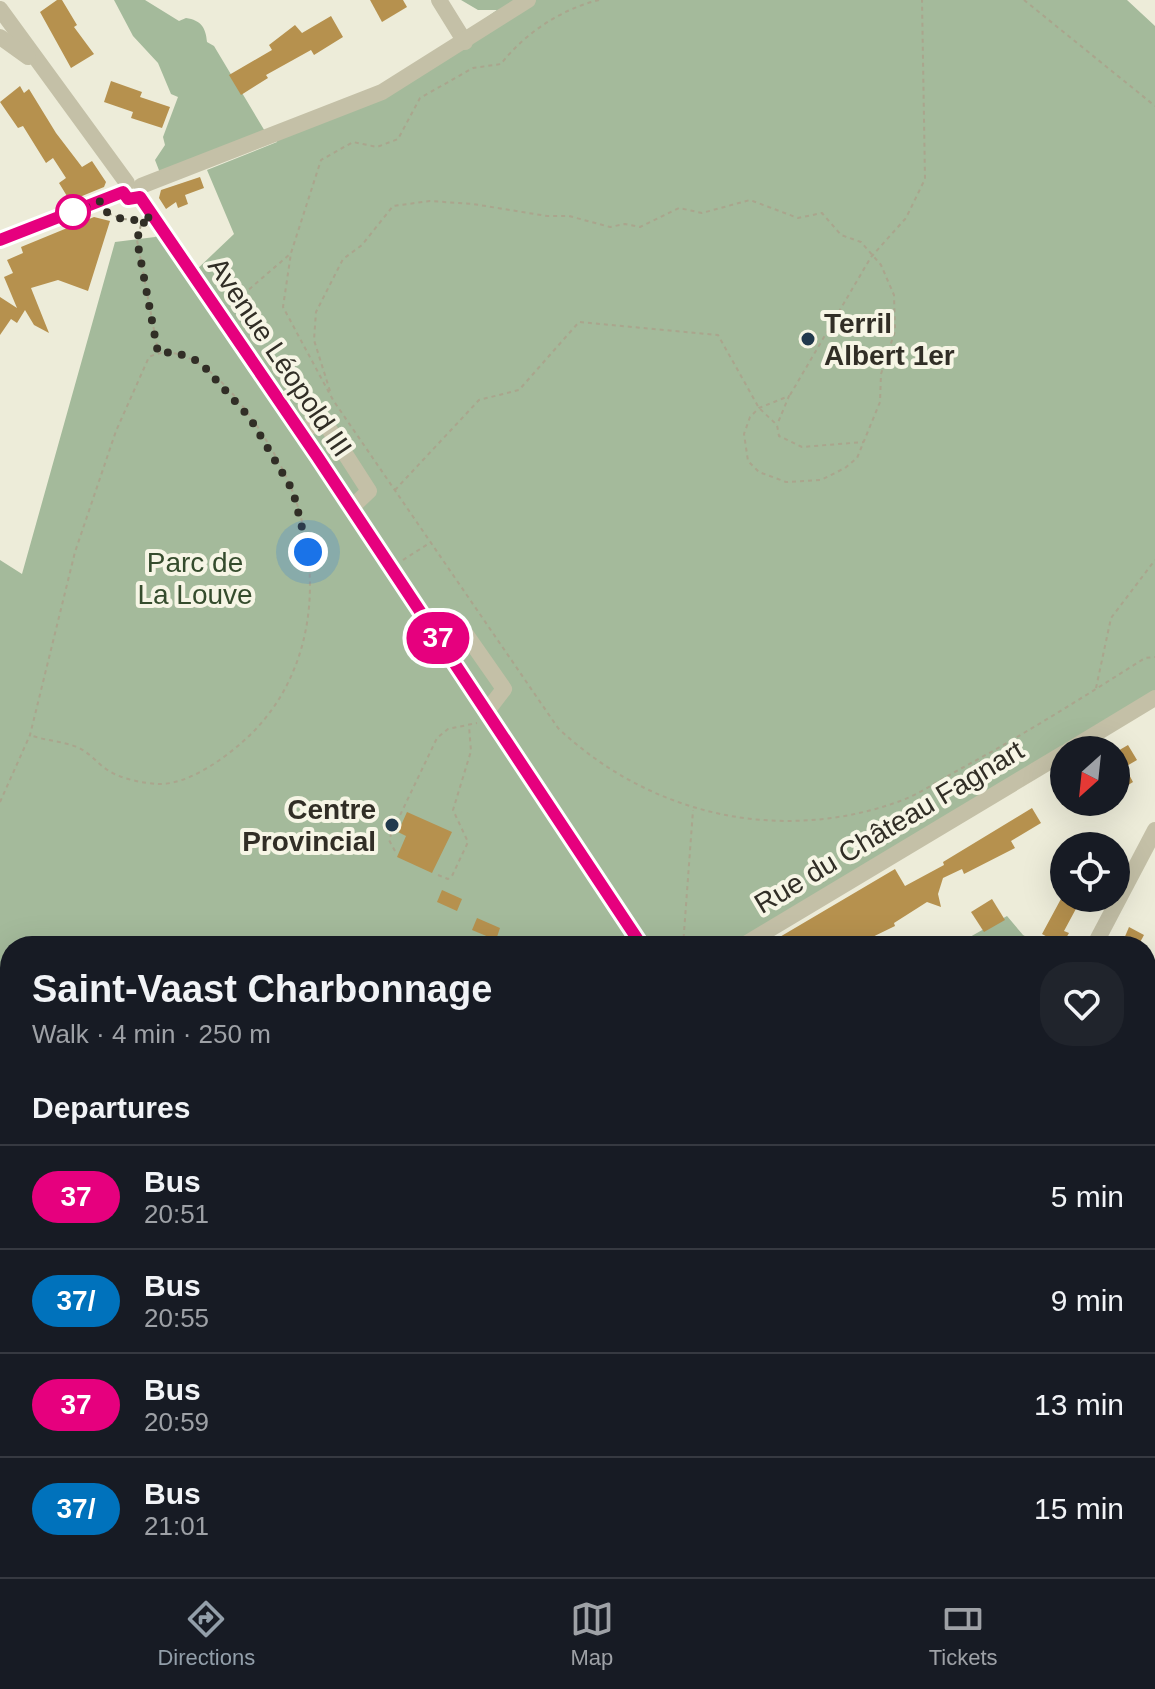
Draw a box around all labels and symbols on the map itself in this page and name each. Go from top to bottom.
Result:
unlabelled marker [56,195,90,229]
street label: Avenue Léopold III [202,252,358,462]
place label: Terril Albert 1er [824,308,955,371]
marker: Terril Albert 1er [799,330,817,348]
your location [288,532,328,572]
park label: Parc de La Louve [137,547,253,610]
line badge: 37 [402,612,474,664]
street label: Rue du Château Fagnart [749,734,1029,920]
north arrow [1050,736,1130,816]
place label: Centre Provincial [242,794,376,857]
marker: Centre Provincial [383,816,401,834]

